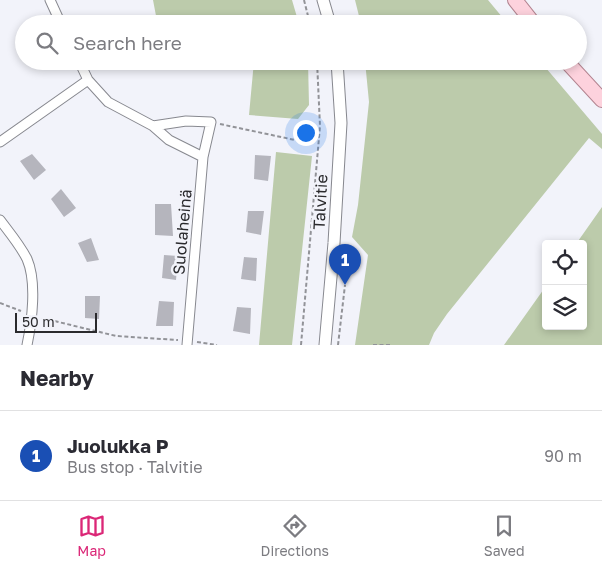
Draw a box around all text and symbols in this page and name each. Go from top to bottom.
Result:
search box [15,15,587,70]
icon: search [33,29,61,57]
text: Search here [73,31,182,54]
your location [293,120,319,146]
street label: Talvitie [309,174,331,230]
street label: Suolaheinä [168,188,196,276]
map controls [542,240,587,330]
button: locate [542,240,587,285]
pin: 1 [329,244,361,285]
button: layers [542,285,587,330]
scale bar [15,310,98,333]
text: 50 m [22,313,55,330]
text: Nearby [20,365,94,391]
text: Juolukka P [67,434,169,457]
text: 1 [32,446,40,466]
text: 90 m [544,446,582,466]
text: Bus stop · Talvitie [67,457,203,477]
tab: Map [77,512,106,559]
tab: Directions [261,512,329,559]
tab: Saved [484,512,525,559]

